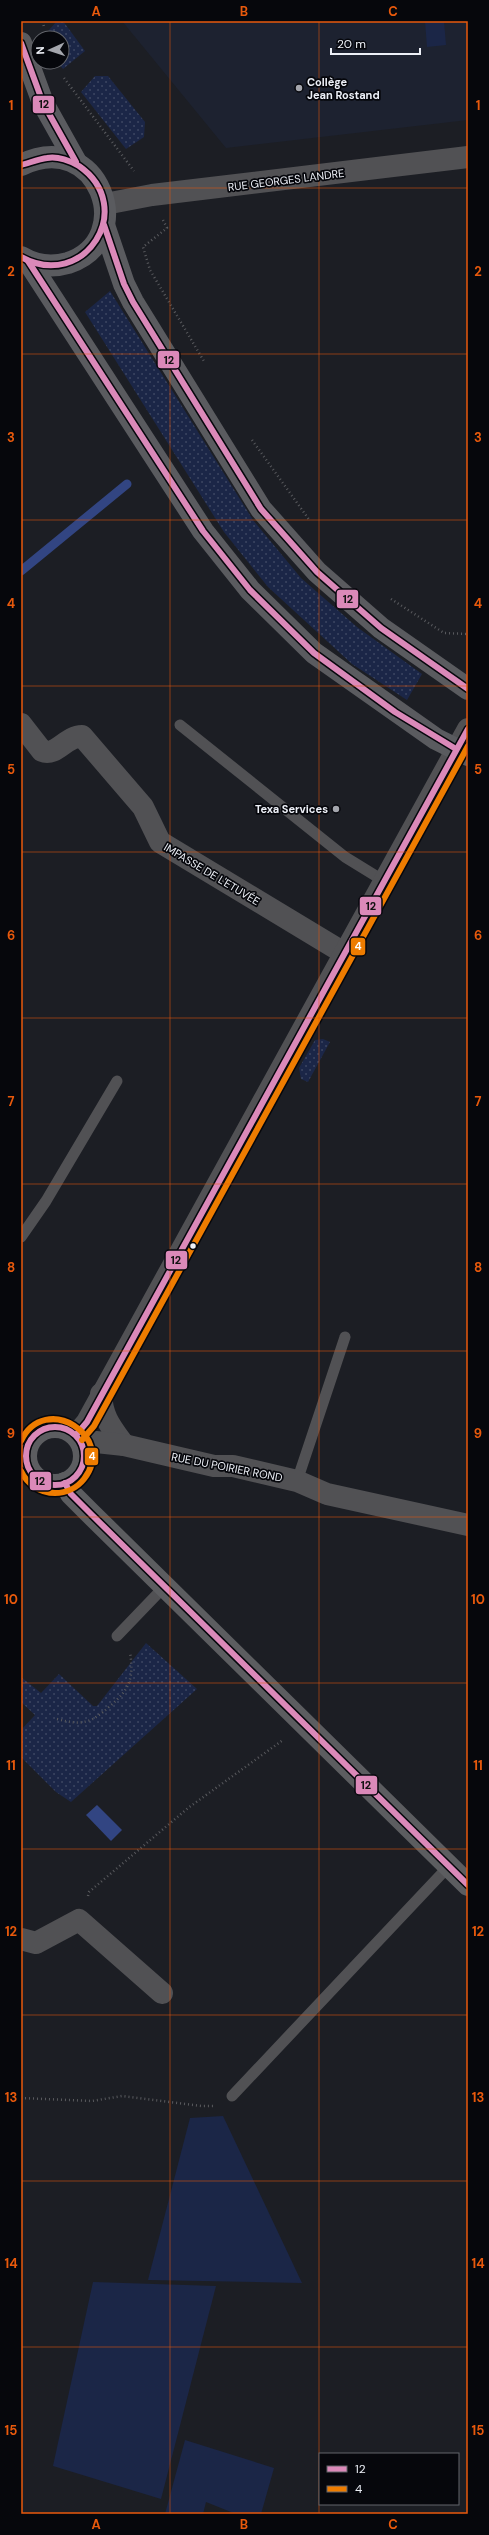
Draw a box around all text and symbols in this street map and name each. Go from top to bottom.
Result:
text: A [91,3,101,20]
text: B [240,3,248,20]
text: C [388,3,398,20]
north arrow [30,30,70,70]
scale bar [331,30,420,56]
text: 20 m [337,36,366,52]
text: N [33,46,47,55]
place label: Collège Jean Rostand [307,75,380,102]
marker: Collège Jean Rostand [294,83,304,93]
line badge: 12 [32,95,55,114]
text: 1 [9,97,13,114]
text: 12 [39,97,49,111]
text: 1 [476,97,480,114]
street label: RUE GEORGES LANDRE [227,166,345,194]
text: 2 [7,263,15,280]
text: 2 [474,263,482,280]
line badge: 12 [157,350,180,369]
text: 12 [164,353,174,367]
text: 3 [7,429,15,446]
text: 3 [474,429,482,446]
line badge: 12 [336,589,359,609]
text: 12 [343,592,353,606]
text: 4 [7,595,15,612]
text: 4 [474,595,482,612]
text: 5 [7,761,15,778]
text: 5 [474,761,482,778]
place label: Texa Services [255,802,328,816]
marker: Texa Services [331,804,341,814]
street label: IMPASSE DE L'ETUVÉE [161,840,263,908]
line badge: 12 [359,896,382,916]
text: 12 [366,899,376,913]
text: 6 [7,927,15,944]
text: 6 [474,927,482,944]
line badge: 4 [350,937,366,956]
text: 4 [354,939,362,953]
text: 7 [8,1093,15,1110]
text: 7 [475,1093,482,1110]
unlabelled marker [188,1241,198,1251]
line badge: 12 [165,1250,188,1270]
text: 12 [171,1253,181,1267]
text: 8 [7,1259,15,1276]
text: 8 [474,1259,482,1276]
text: 9 [7,1425,15,1442]
text: 9 [474,1425,482,1442]
line badge: 4 [84,1447,99,1466]
text: 4 [88,1449,96,1463]
street label: RUE DU POIRIER ROND [170,1449,284,1485]
line badge: 12 [29,1471,52,1491]
text: 12 [35,1474,45,1488]
text: 10 [4,1591,18,1608]
text: 10 [471,1591,485,1608]
text: 11 [6,1757,16,1774]
text: 11 [473,1757,483,1774]
line badge: 12 [355,1775,378,1795]
text: 12 [361,1778,371,1792]
text: 12 [5,1923,17,1940]
text: 12 [472,1923,484,1940]
text: 13 [5,2089,17,2106]
text: 13 [472,2089,484,2106]
text: 14 [4,2255,18,2272]
text: 14 [471,2255,485,2272]
text: 15 [5,2422,17,2439]
text: 15 [472,2422,484,2439]
legend [319,2453,459,2505]
text: 12 [355,2461,366,2477]
text: 4 [355,2481,362,2497]
text: A [91,2516,101,2533]
text: B [240,2516,248,2533]
text: C [388,2516,398,2533]

